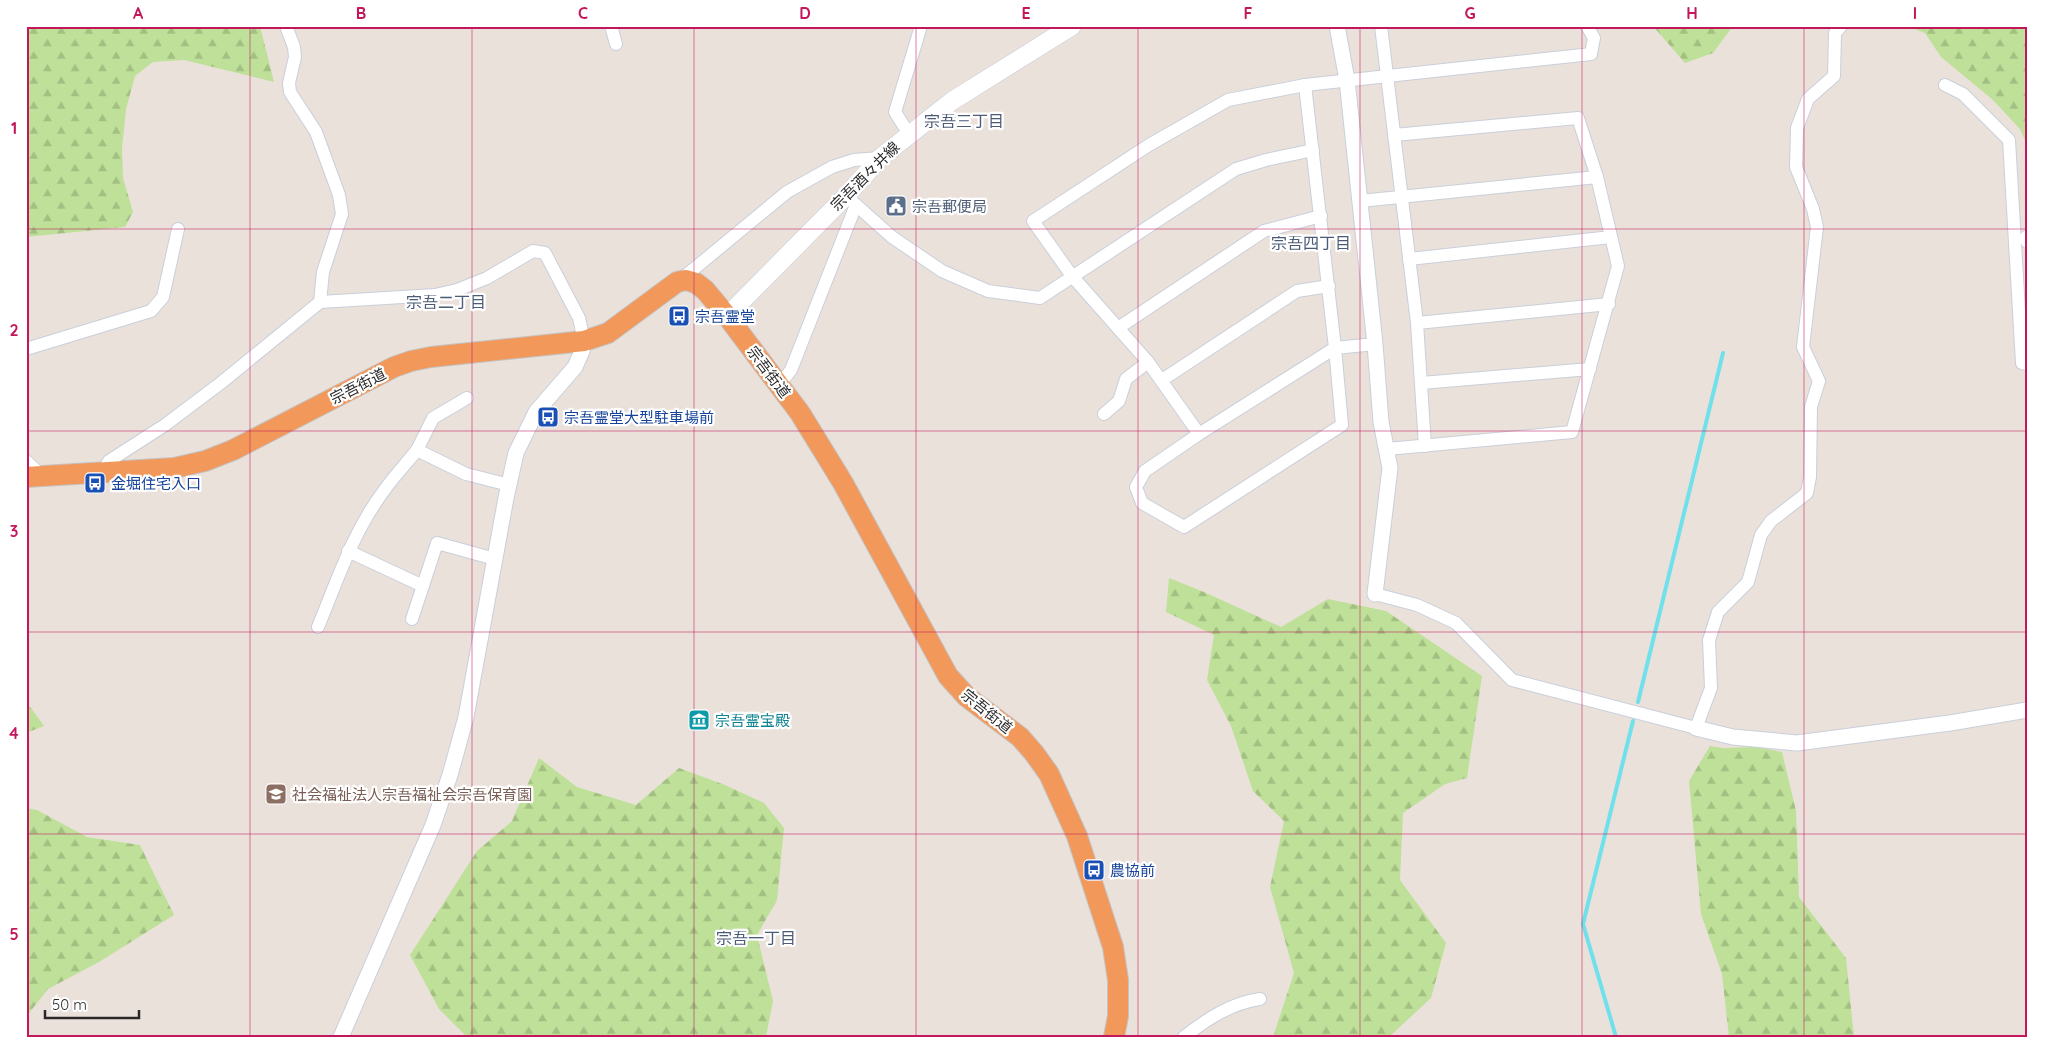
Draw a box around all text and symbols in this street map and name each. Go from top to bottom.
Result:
text: A [133,3,144,23]
text: B [356,3,366,23]
text: C [578,3,588,23]
text: D [799,3,811,23]
text: E [1021,3,1031,23]
text: F [1244,3,1253,23]
text: G [1464,3,1476,23]
text: H [1686,3,1698,23]
text: I [1913,3,1917,23]
district label: 宗吾三丁目 [924,111,1004,131]
text: 1 [11,118,17,138]
street label: 宗吾酒々井線 [826,137,904,215]
public building icon: 宗吾郵便局 [884,194,908,218]
place label: 宗吾郵便局 [912,197,987,216]
district label: 宗吾四丁目 [1271,233,1351,253]
district label: 宗吾二丁目 [406,292,486,312]
bus stop icon: 宗吾霊堂 [667,304,691,328]
place label: 宗吾霊堂 [695,307,755,326]
text: 2 [9,320,19,340]
street label: 宗吾街道 [743,342,795,402]
street label: 宗吾街道 [327,364,389,408]
bus stop icon: 宗吾霊堂大型駐車場前 [536,405,560,429]
place label: 宗吾霊堂大型駐車場前 [564,408,714,427]
bus stop icon: 金堀住宅入口 [83,471,107,495]
place label: 金堀住宅入口 [111,474,201,493]
text: 3 [10,521,18,541]
street label: 宗吾街道 [958,685,1016,737]
museum icon: 宗吾霊宝殿 [687,708,711,732]
place label: 宗吾霊宝殿 [715,711,790,730]
text: 4 [9,723,19,743]
school or university icon: 社会福祉法人宗吾福祉会宗吾保育園 [264,782,288,806]
place label: 社会福祉法人宗吾福祉会宗吾保育園 [292,785,532,804]
bus stop icon: 農協前 [1082,858,1106,882]
place label: 農協前 [1110,861,1155,880]
text: 5 [9,924,19,944]
district label: 宗吾一丁目 [716,928,796,948]
scale bar [45,988,139,1020]
text: 50 m [52,995,87,1014]

